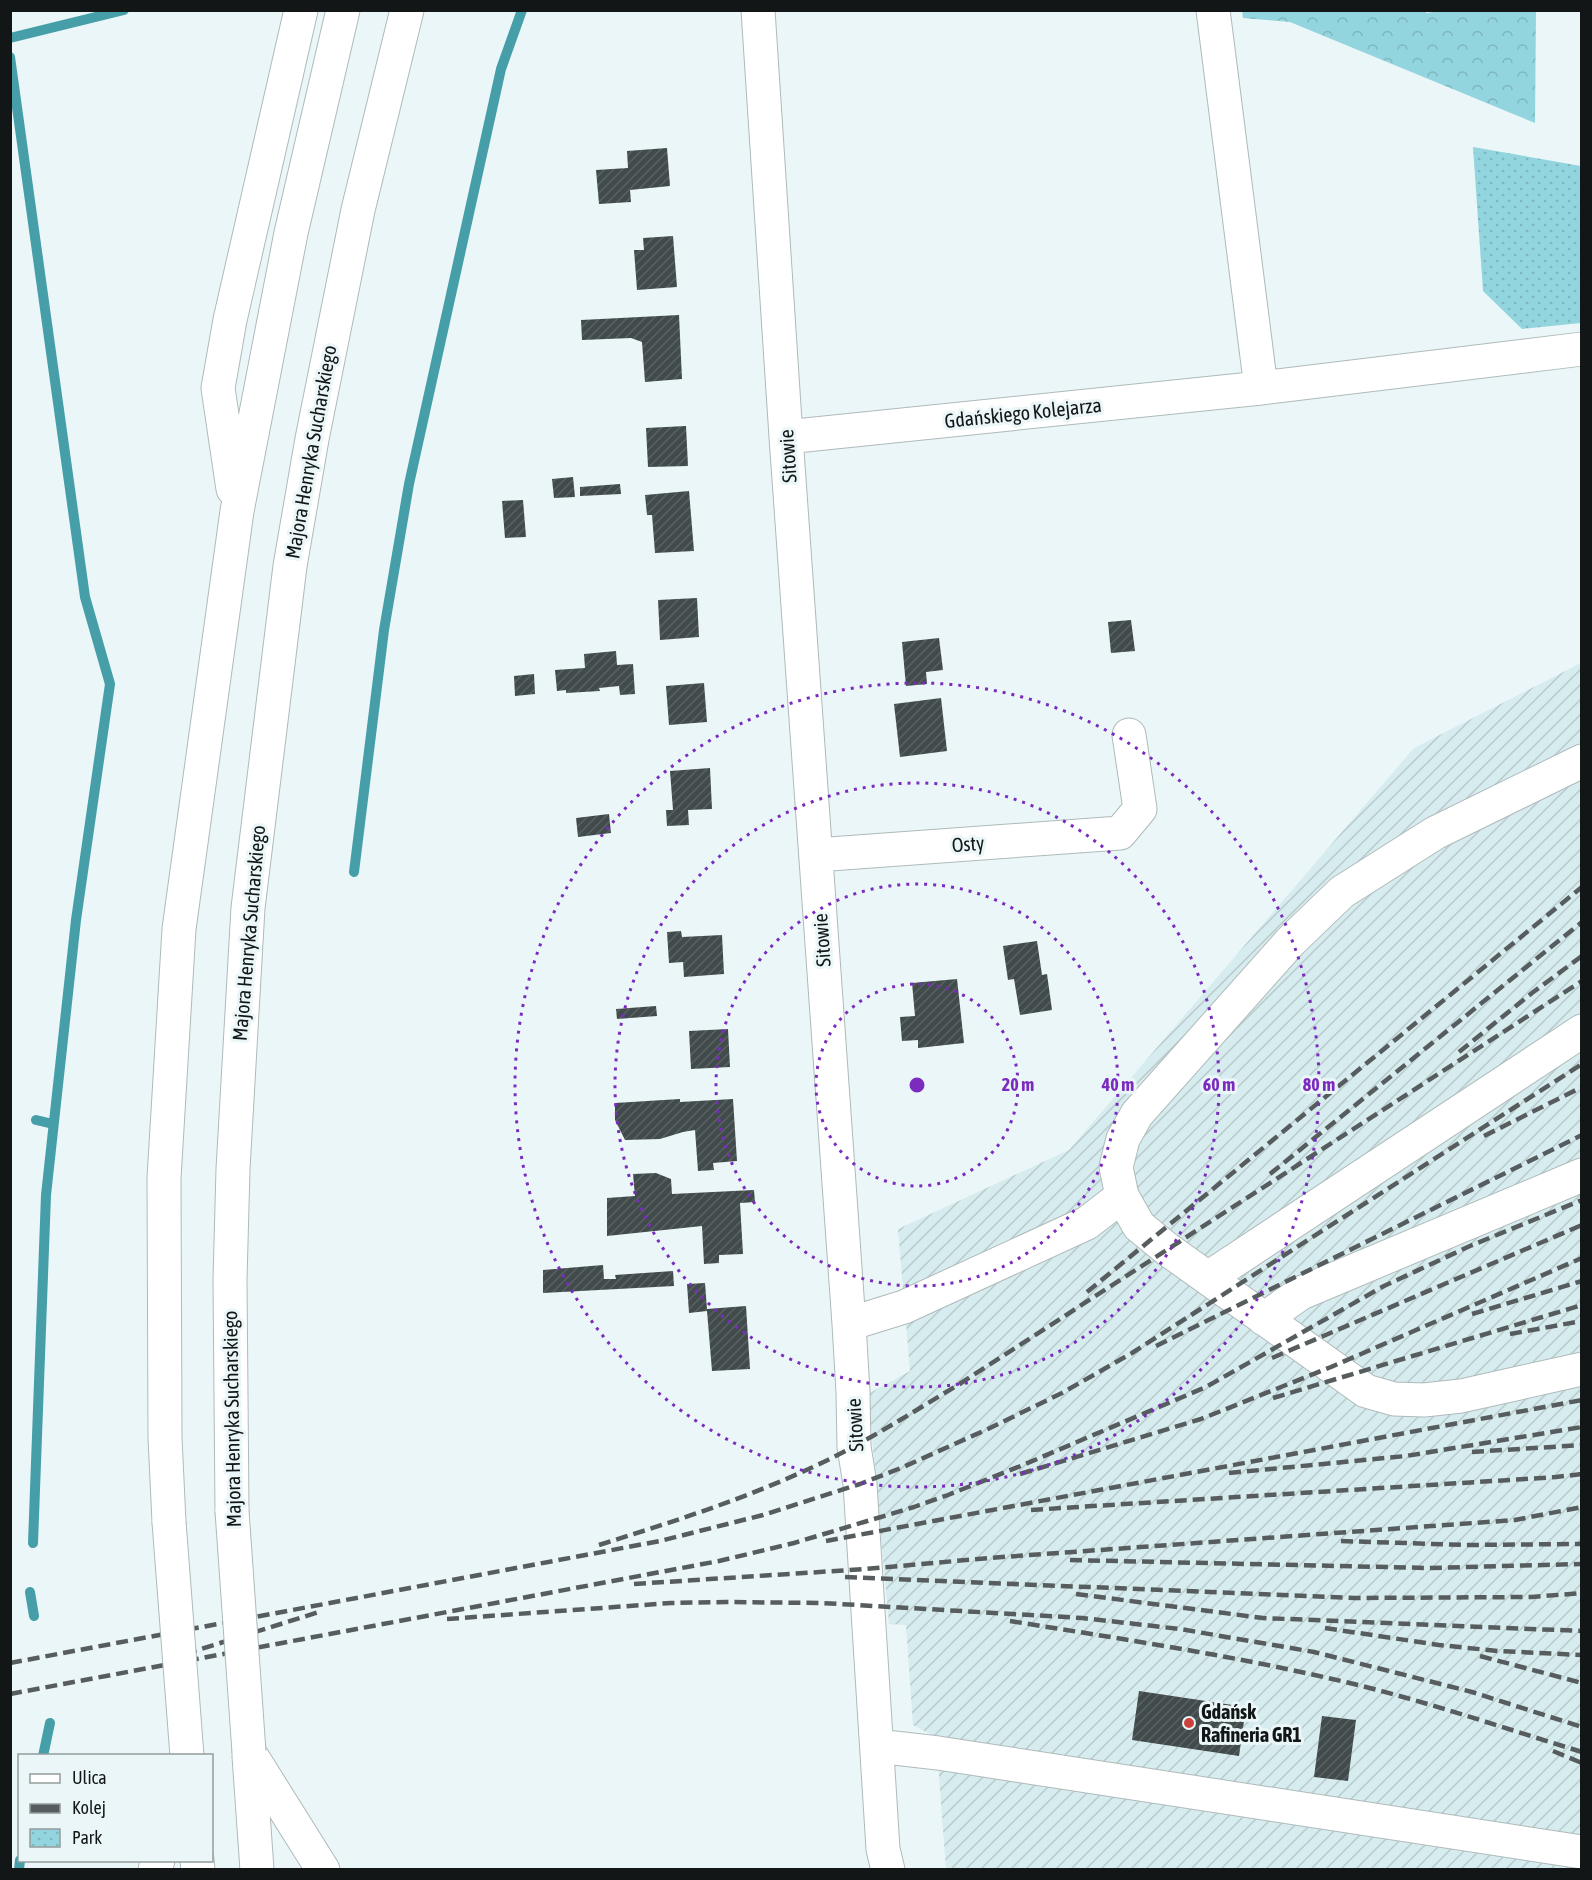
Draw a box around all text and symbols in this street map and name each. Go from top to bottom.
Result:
street label: Majora Henryka Sucharskiego [280,343,341,561]
street label: Gdańskiego Kolejarza [943,393,1103,432]
street label: Sitowie [774,429,801,483]
street label: Majora Henryka Sucharskiego [228,824,269,1042]
street label: Osty [951,831,985,856]
street label: Sitowie [808,913,835,967]
text: 20 m [1002,1074,1034,1095]
text: 40 m [1101,1074,1134,1095]
text: 60 m [1203,1074,1235,1095]
text: 80 m [1303,1074,1335,1095]
centre of rings [907,1075,927,1095]
street label: Majora Henryka Sucharskiego [218,1311,245,1527]
street label: Sitowie [842,1398,867,1452]
place label: Gdańsk Rafineria GR1 [1201,1700,1302,1746]
marker: Gdańsk Rafineria GR1 [1182,1716,1196,1730]
legend [18,1754,213,1862]
text: Ulica [72,1767,107,1788]
text: Kolej [72,1797,106,1818]
text: Park [72,1827,102,1848]

